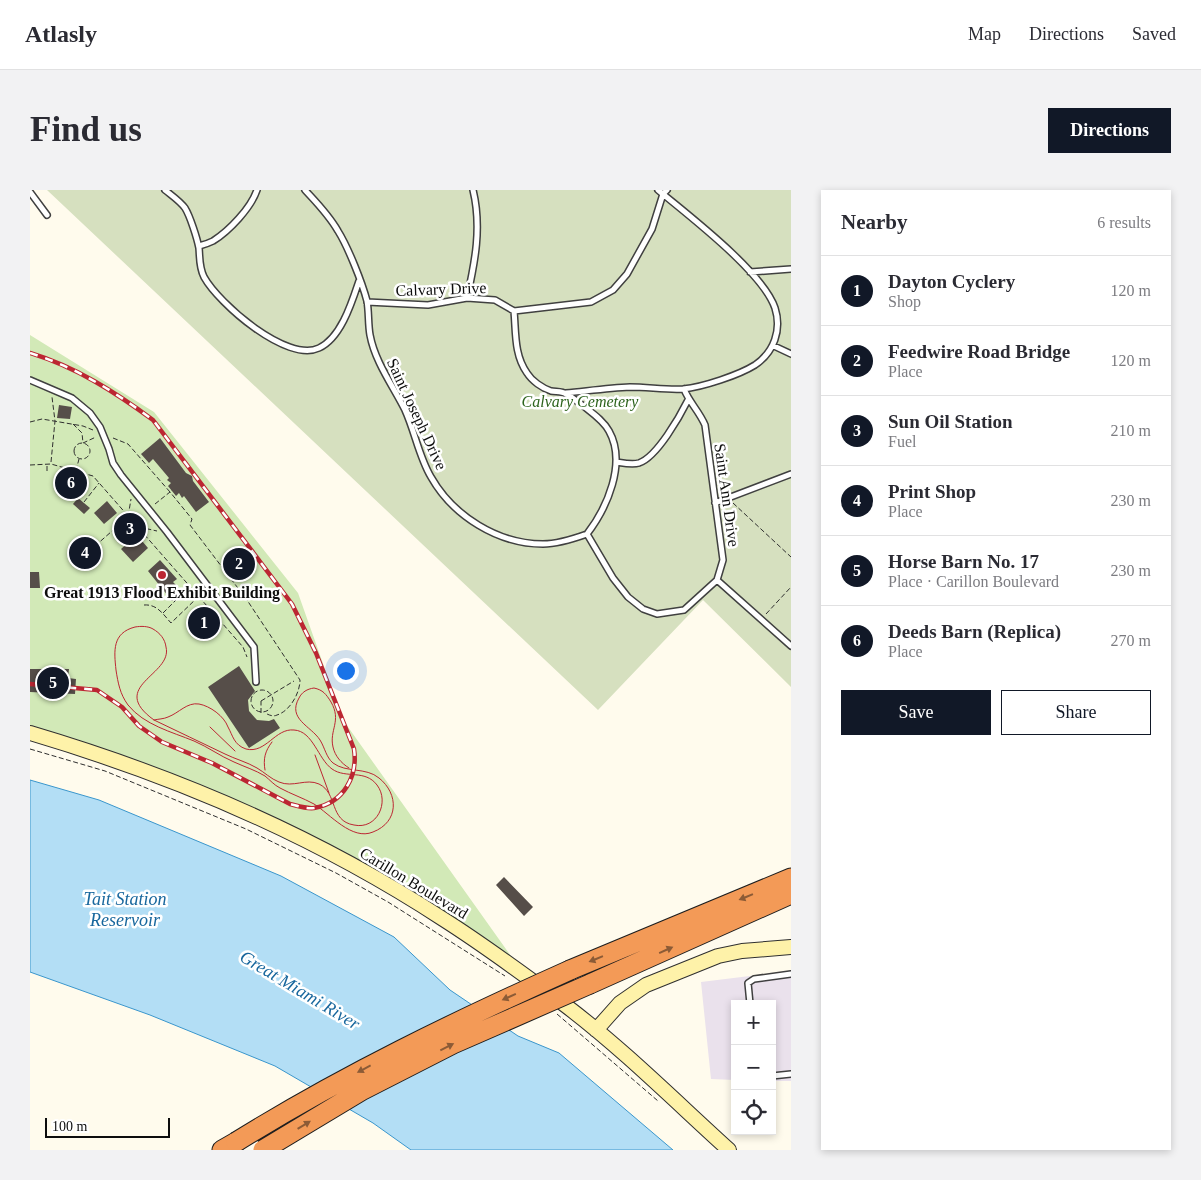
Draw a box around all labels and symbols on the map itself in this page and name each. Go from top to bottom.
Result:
street label: Calvary Drive [395,279,487,300]
street label: Saint Joseph Drive [383,356,450,473]
park label: Calvary Cemetery [522,393,639,411]
street label: Saint Ann Drive [711,442,743,548]
pin: 6 [55,464,87,502]
pin: 3 [114,510,146,548]
pin: 4 [69,534,101,572]
pin: 2 [223,545,255,583]
marker: Great 1913 Flood Exhibit Building [156,569,168,581]
place label: Great 1913 Flood Exhibit Building [44,584,280,602]
pin: 1 [188,604,220,642]
your location [333,658,359,684]
pin: 5 [37,664,69,702]
street label: Carillon Boulevard [357,844,471,922]
water label: Tait Station Reservoir [84,889,166,930]
one-way arrow [739,893,753,901]
one-way arrow [659,945,673,953]
water label: Great Miami River [236,946,364,1034]
one-way arrow [589,955,603,963]
one-way arrow [502,993,516,1001]
one-way arrow [440,1043,454,1051]
one-way arrow [357,1065,371,1073]
scale bar [45,1115,170,1138]
one-way arrow [298,1120,311,1129]

